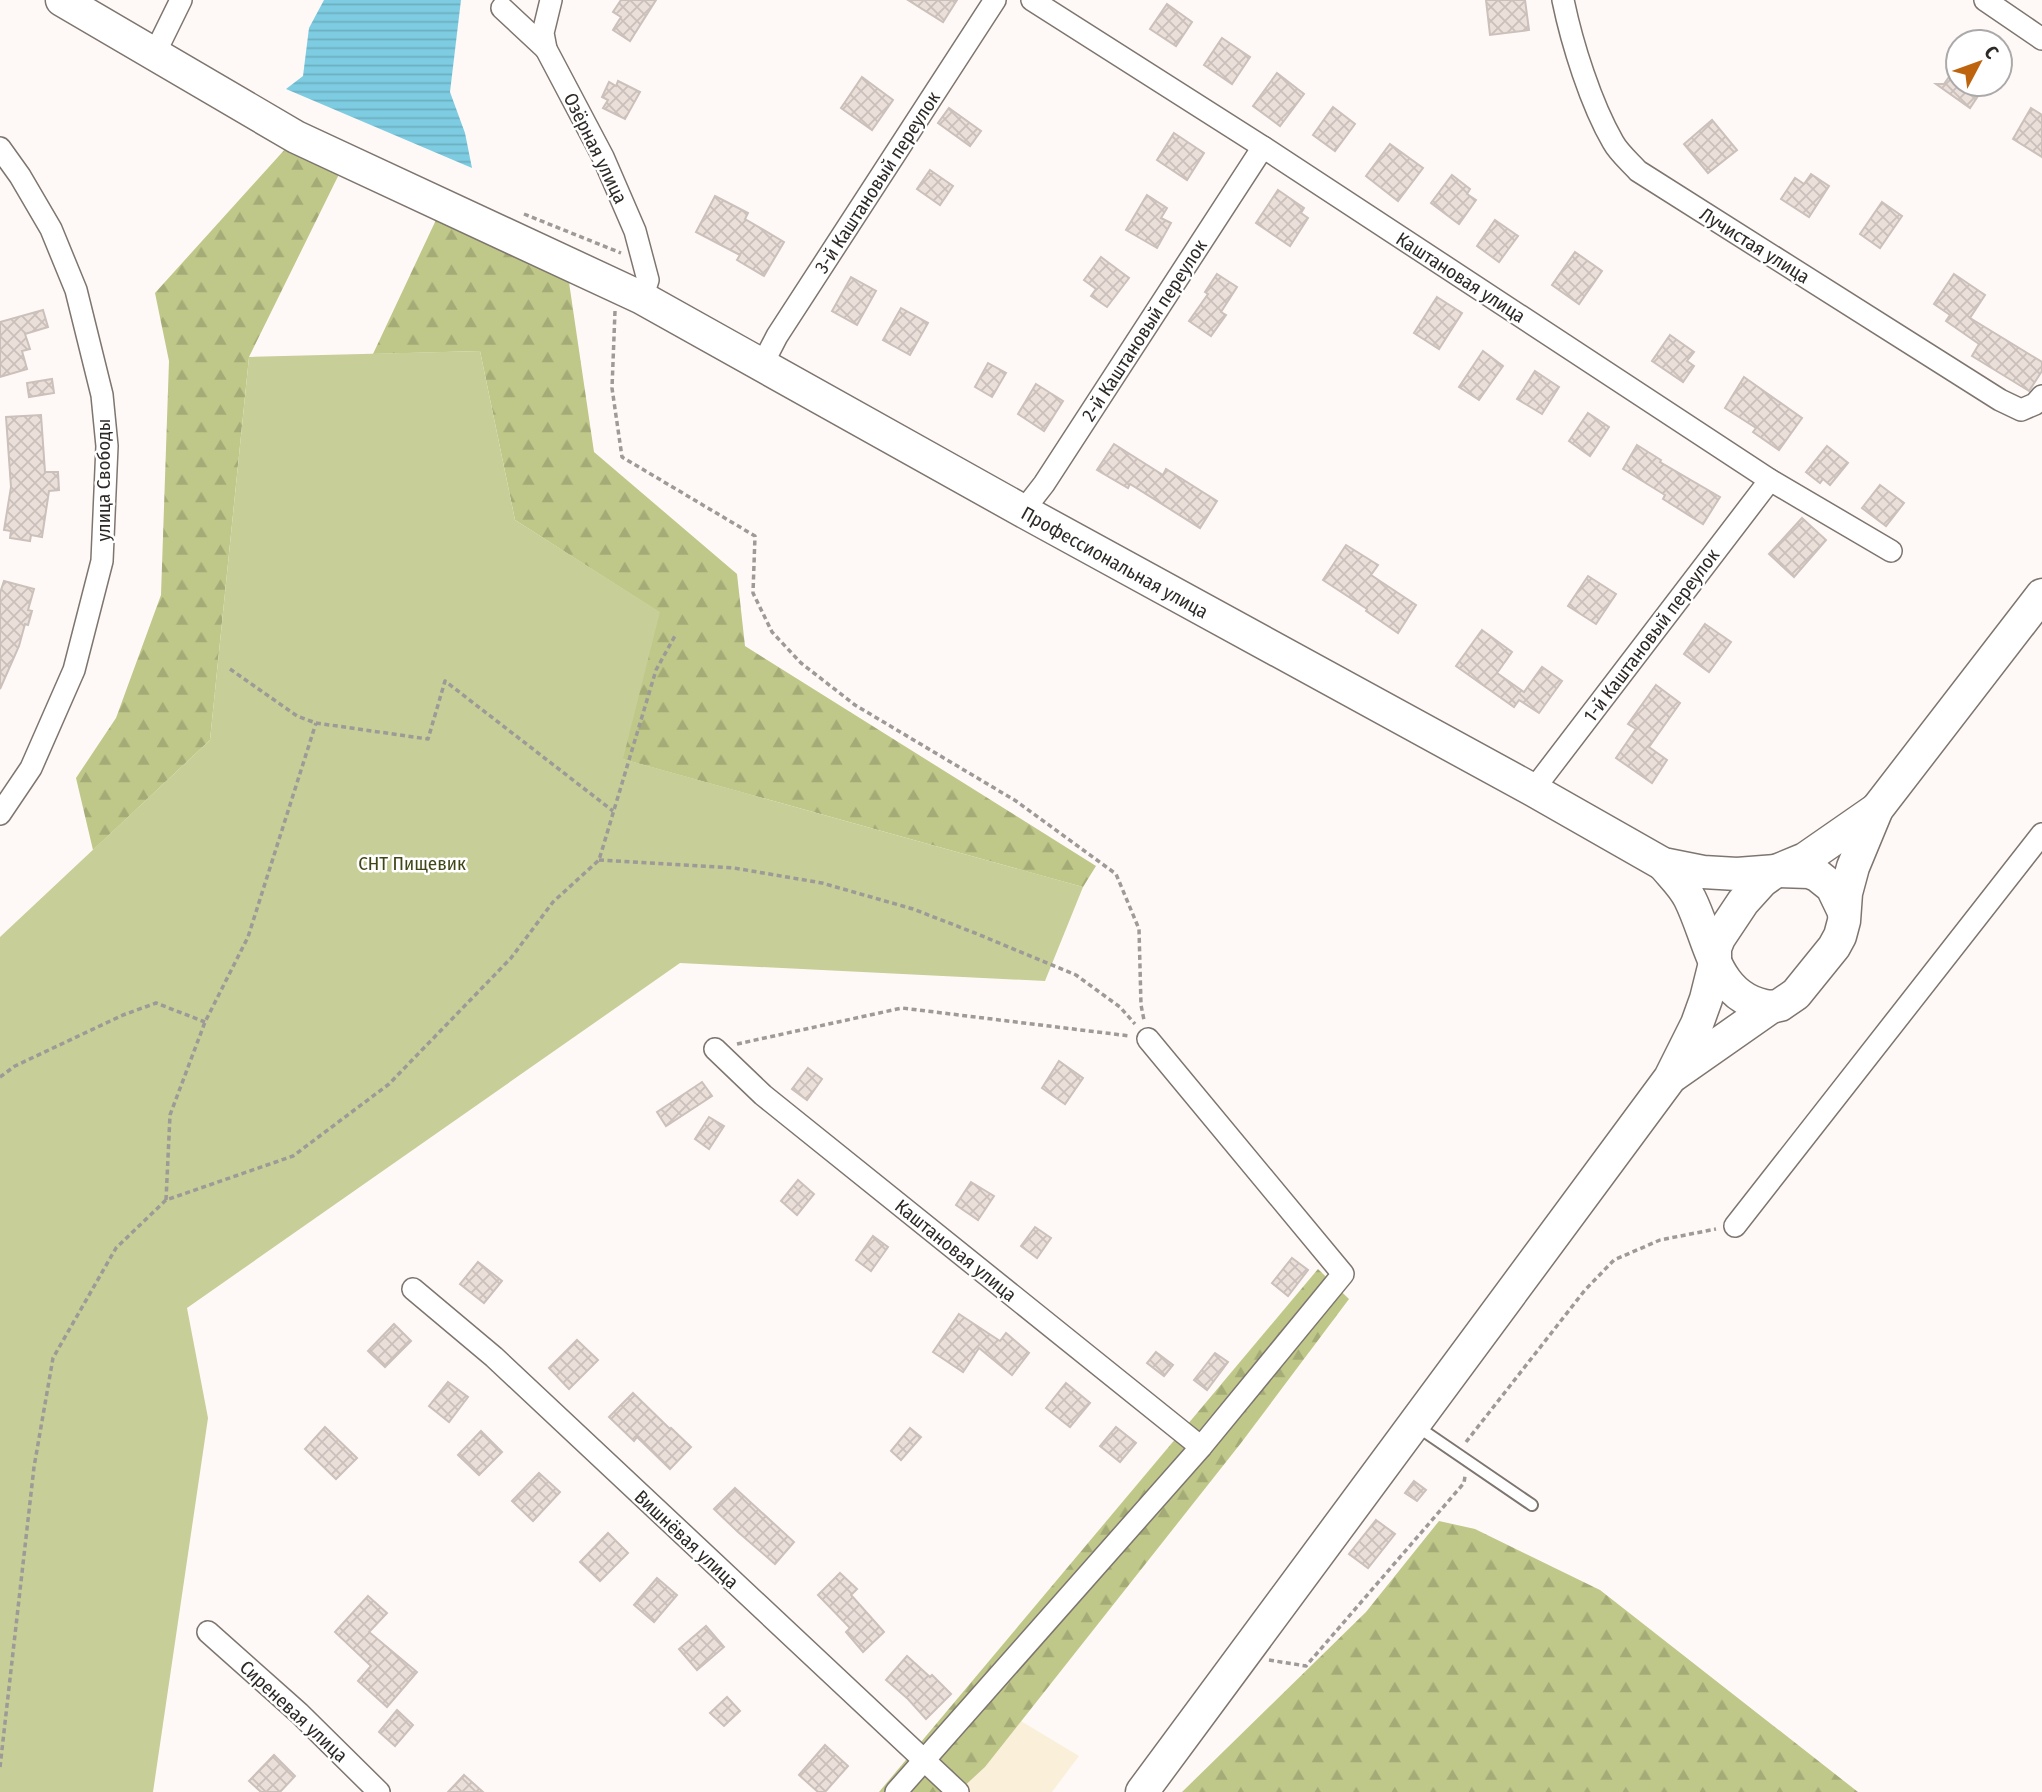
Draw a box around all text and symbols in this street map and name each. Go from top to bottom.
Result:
north arrow [1944,28,2014,98]
text: С [1980,41,2003,64]
street label: 3-й Каштановый переулок [810,87,945,278]
street label: Озёрная улица [559,89,632,207]
street label: Лучистая улица [1696,202,1814,288]
street label: Каштановая улица [1392,227,1530,328]
street label: 2-й Каштановый переулок [1077,235,1212,425]
street label: улица Свободы [92,419,115,541]
street label: Профессиональная улица [1017,501,1212,623]
street label: 1-й Каштановый переулок [1579,544,1724,727]
park label: СНТ Пищевик [358,852,466,875]
street label: Каштановая улица [890,1194,1021,1306]
street label: Вишнёвая улица [630,1485,743,1593]
street label: Сиреневая улица [235,1656,352,1767]

